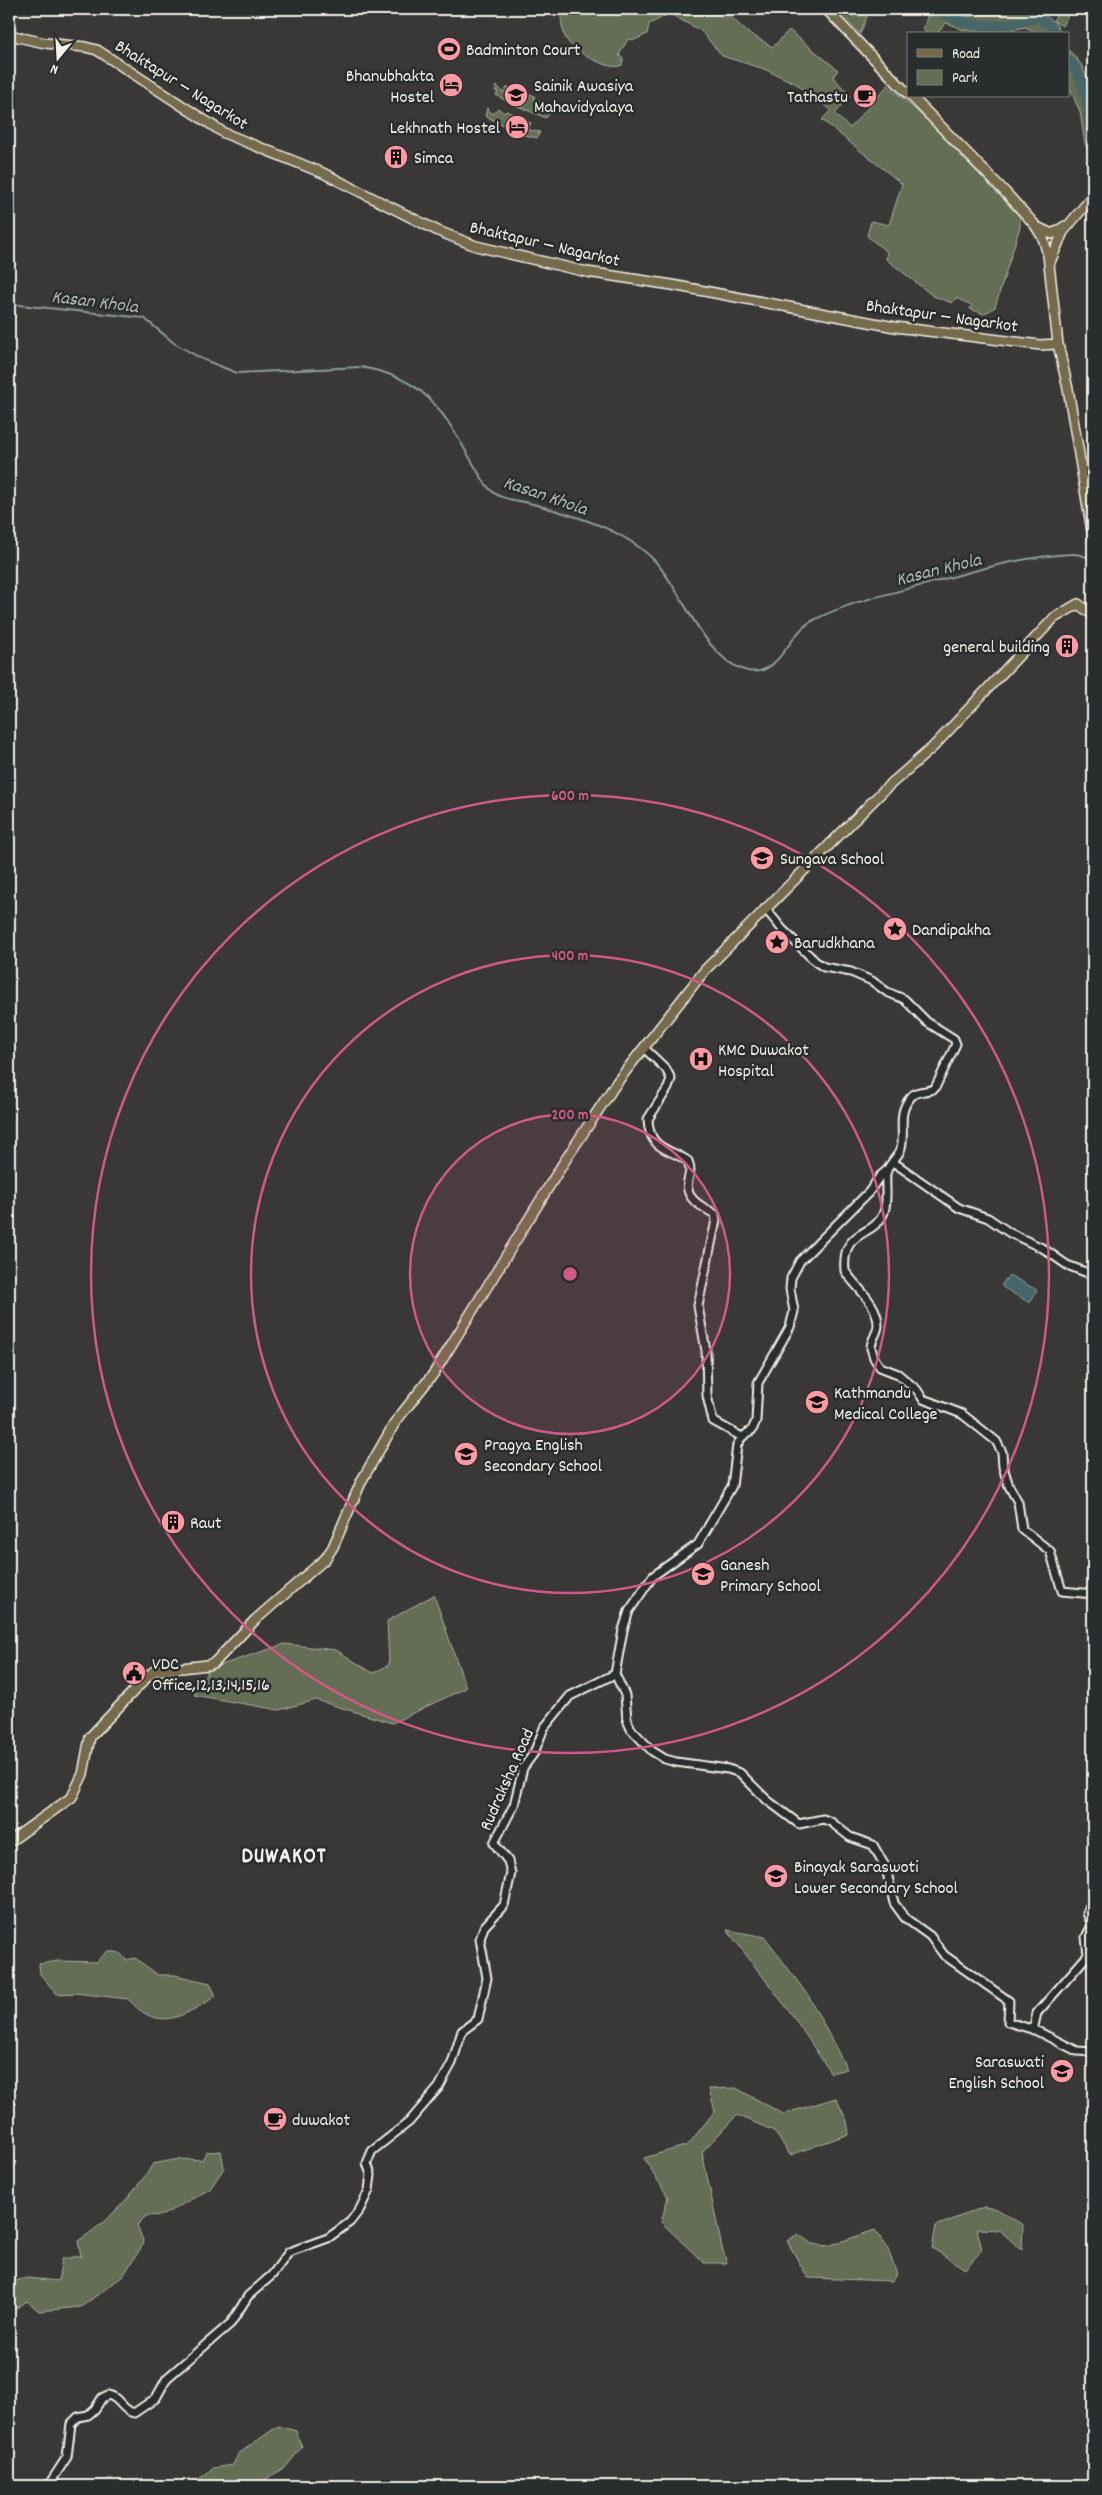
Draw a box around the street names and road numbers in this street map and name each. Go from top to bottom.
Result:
street label: Bhaktapur — Nagarkot [109,35,253,137]
street label: Bhaktapur — Nagarkot [467,216,622,275]
street label: Bhaktapur — Nagarkot [864,294,1020,341]
street label: Rudraksha Road [475,1725,542,1835]

